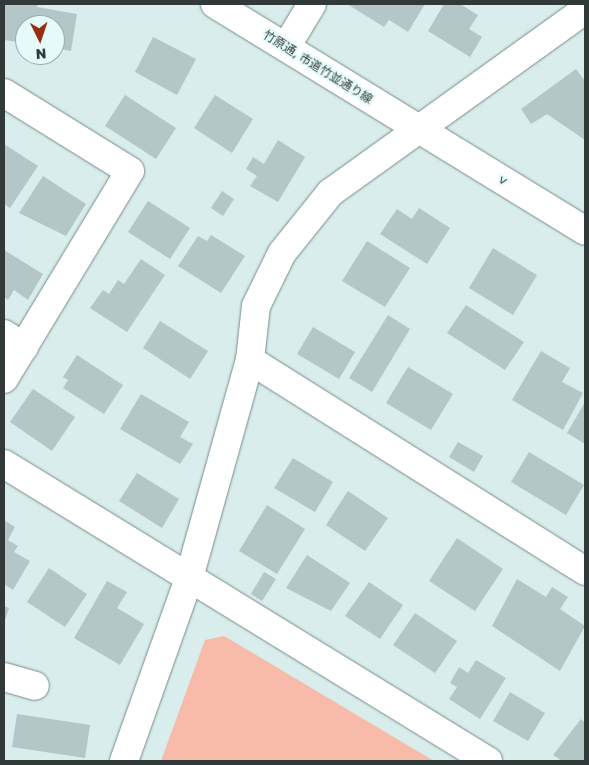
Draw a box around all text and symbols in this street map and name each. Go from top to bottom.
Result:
north arrow [15,15,65,65]
street label: 竹原通, 市道竹並通り線 [261,27,375,107]
text: N [35,46,47,63]
street label: ｖ [494,171,512,189]

